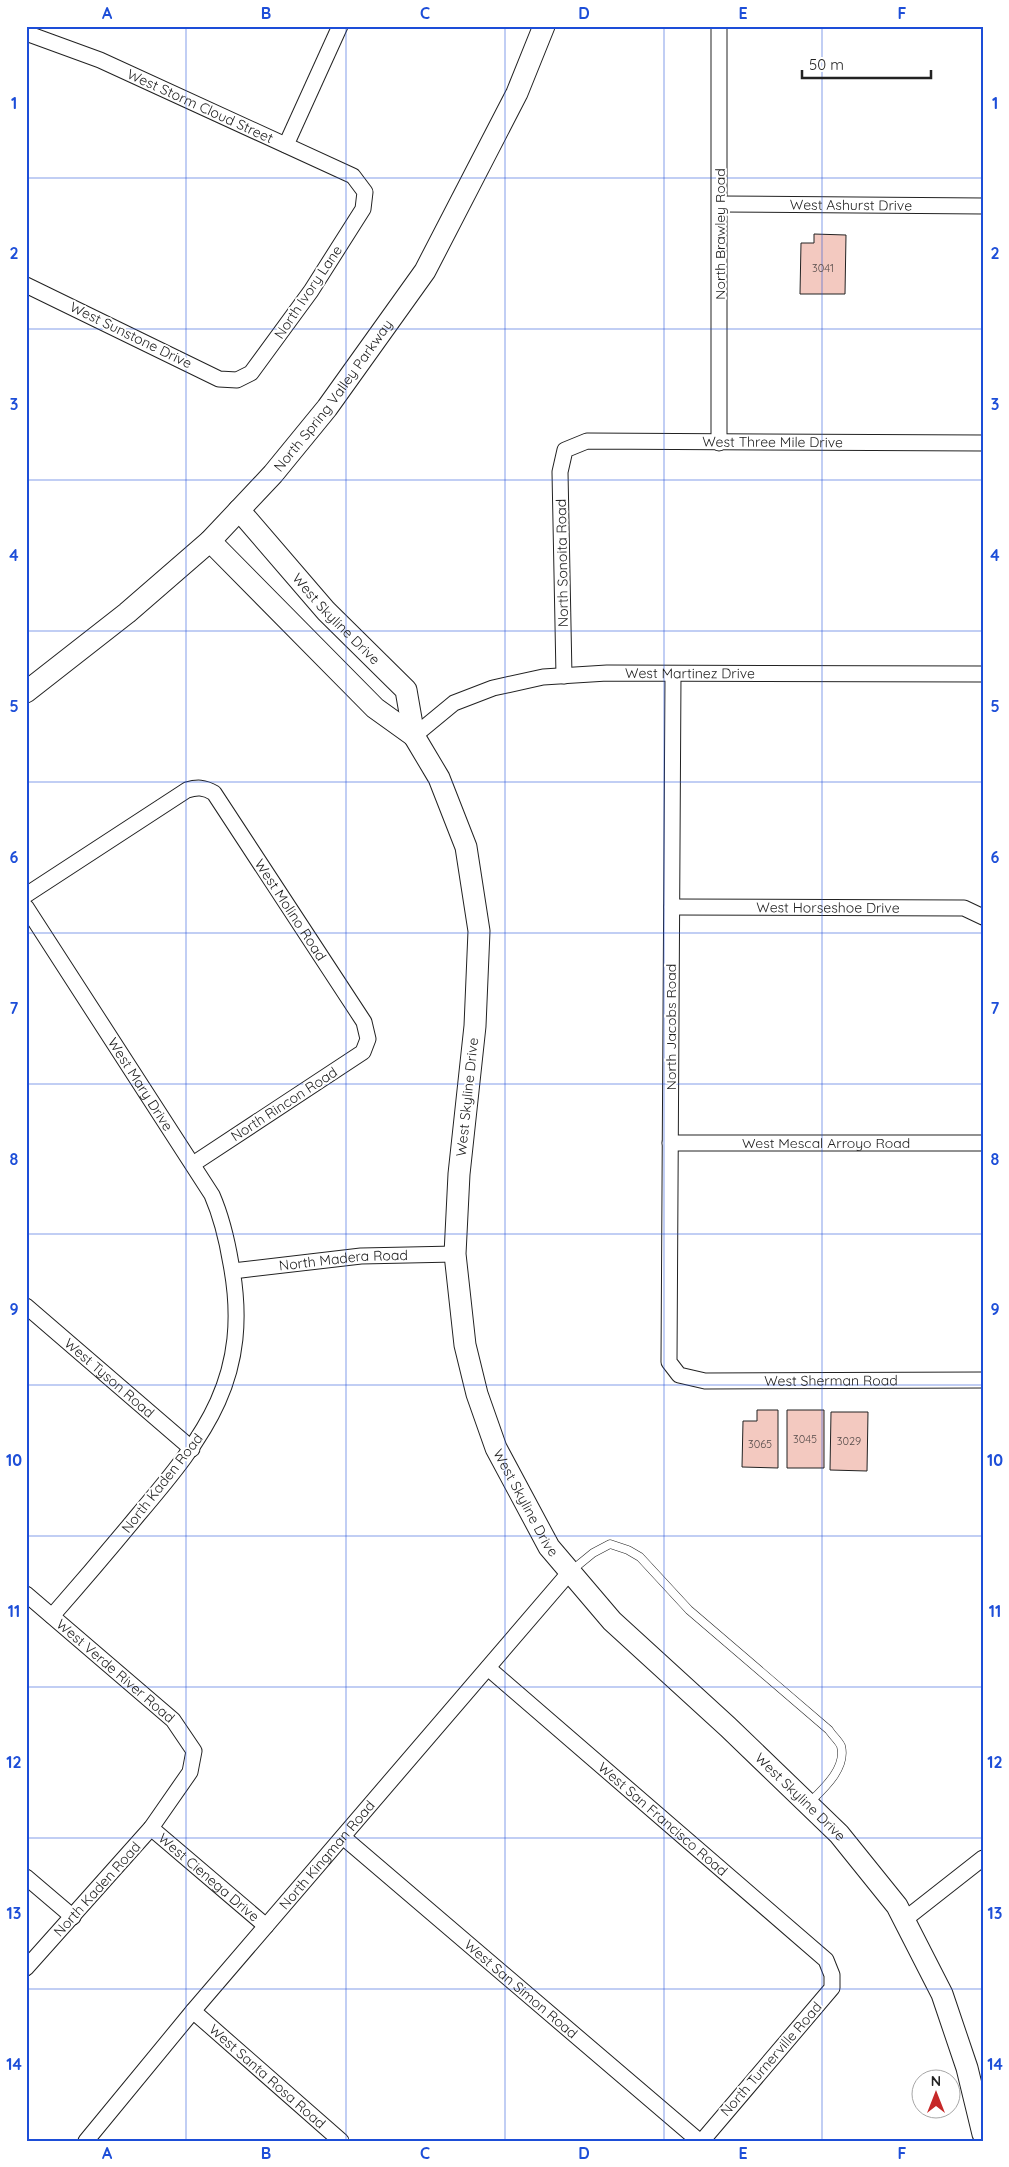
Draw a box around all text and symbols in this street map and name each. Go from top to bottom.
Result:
text: A [102,3,113,23]
text: B [261,3,271,23]
text: C [420,3,430,23]
text: D [578,3,590,23]
text: E [738,3,748,23]
text: F [898,3,907,23]
scale bar [802,48,930,80]
text: 50 m [809,55,844,74]
street label: West Storm Cloud Street [124,65,276,147]
text: 1 [11,93,17,113]
text: 1 [992,93,998,113]
street label: North Brawley Road [711,168,729,300]
street label: West Ashurst Drive [790,196,912,214]
street label: North Ivory Lane [270,242,346,342]
text: 2 [9,243,19,263]
text: 2 [990,243,1000,263]
house number: 3041 [812,261,834,275]
street label: West Sunstone Drive [67,298,195,372]
street label: North Spring Valley Parkway [270,316,396,475]
text: 3 [10,394,18,414]
text: 3 [991,394,999,414]
street label: West Three Mile Drive [702,433,843,451]
street label: North Sonoita Road [552,499,572,627]
text: 4 [9,545,19,565]
text: 4 [990,545,1000,565]
street label: West Skyline Drive [288,569,384,668]
street label: West Martinez Drive [625,664,755,682]
text: 5 [9,696,19,716]
text: 5 [990,696,1000,716]
text: 6 [10,847,19,867]
text: 6 [991,847,1000,867]
street label: West Molino Road [251,856,330,964]
street label: West Horseshoe Drive [756,898,900,917]
street label: North Jacobs Road [662,964,680,1090]
text: 7 [10,998,19,1018]
text: 7 [991,998,1000,1018]
street label: West Mary Drive [104,1034,177,1134]
street label: West Skyline Drive [452,1037,482,1157]
street label: North Rincon Road [227,1063,341,1145]
street label: West Mescal Arroyo Road [742,1134,910,1152]
text: 8 [10,1149,19,1169]
text: 8 [991,1149,1000,1169]
street label: North Madera Road [278,1246,408,1275]
text: 9 [9,1299,19,1319]
text: 9 [990,1299,1000,1319]
street label: West Tyson Road [61,1334,158,1422]
street label: West Sherman Road [764,1371,898,1390]
street label: North Kaden Road [117,1430,207,1536]
house number: 3045 [793,1432,817,1446]
house number: 3029 [837,1434,861,1448]
house number: 3065 [748,1437,772,1451]
street label: West Skyline Drive [489,1446,562,1560]
text: 10 [6,1450,22,1470]
text: 10 [987,1450,1003,1470]
text: 11 [8,1601,20,1621]
text: 11 [989,1601,1001,1621]
street label: West Verde River Road [53,1615,179,1727]
street label: West Skyline Drive [751,1749,850,1845]
text: 12 [6,1752,22,1772]
text: 12 [987,1752,1003,1772]
street label: West San Francisco Road [594,1758,731,1880]
street label: North Kingman Road [275,1797,379,1913]
street label: West Cienega Drive [155,1829,263,1925]
street label: North Kaden Road [50,1838,144,1940]
text: 13 [7,1903,21,1923]
text: 13 [988,1903,1002,1923]
street label: West San Simon Road [461,1936,581,2042]
street label: North Turnerville Road [716,1998,826,2120]
street label: West Santa Rosa Road [205,2020,329,2132]
text: 14 [6,2054,22,2074]
text: 14 [987,2054,1003,2074]
north arrow [912,2070,962,2120]
text: N [931,2072,941,2090]
text: A [102,2143,113,2163]
text: B [261,2143,271,2163]
text: C [420,2143,430,2163]
text: D [578,2143,590,2163]
text: E [738,2143,748,2163]
text: F [898,2143,907,2163]

